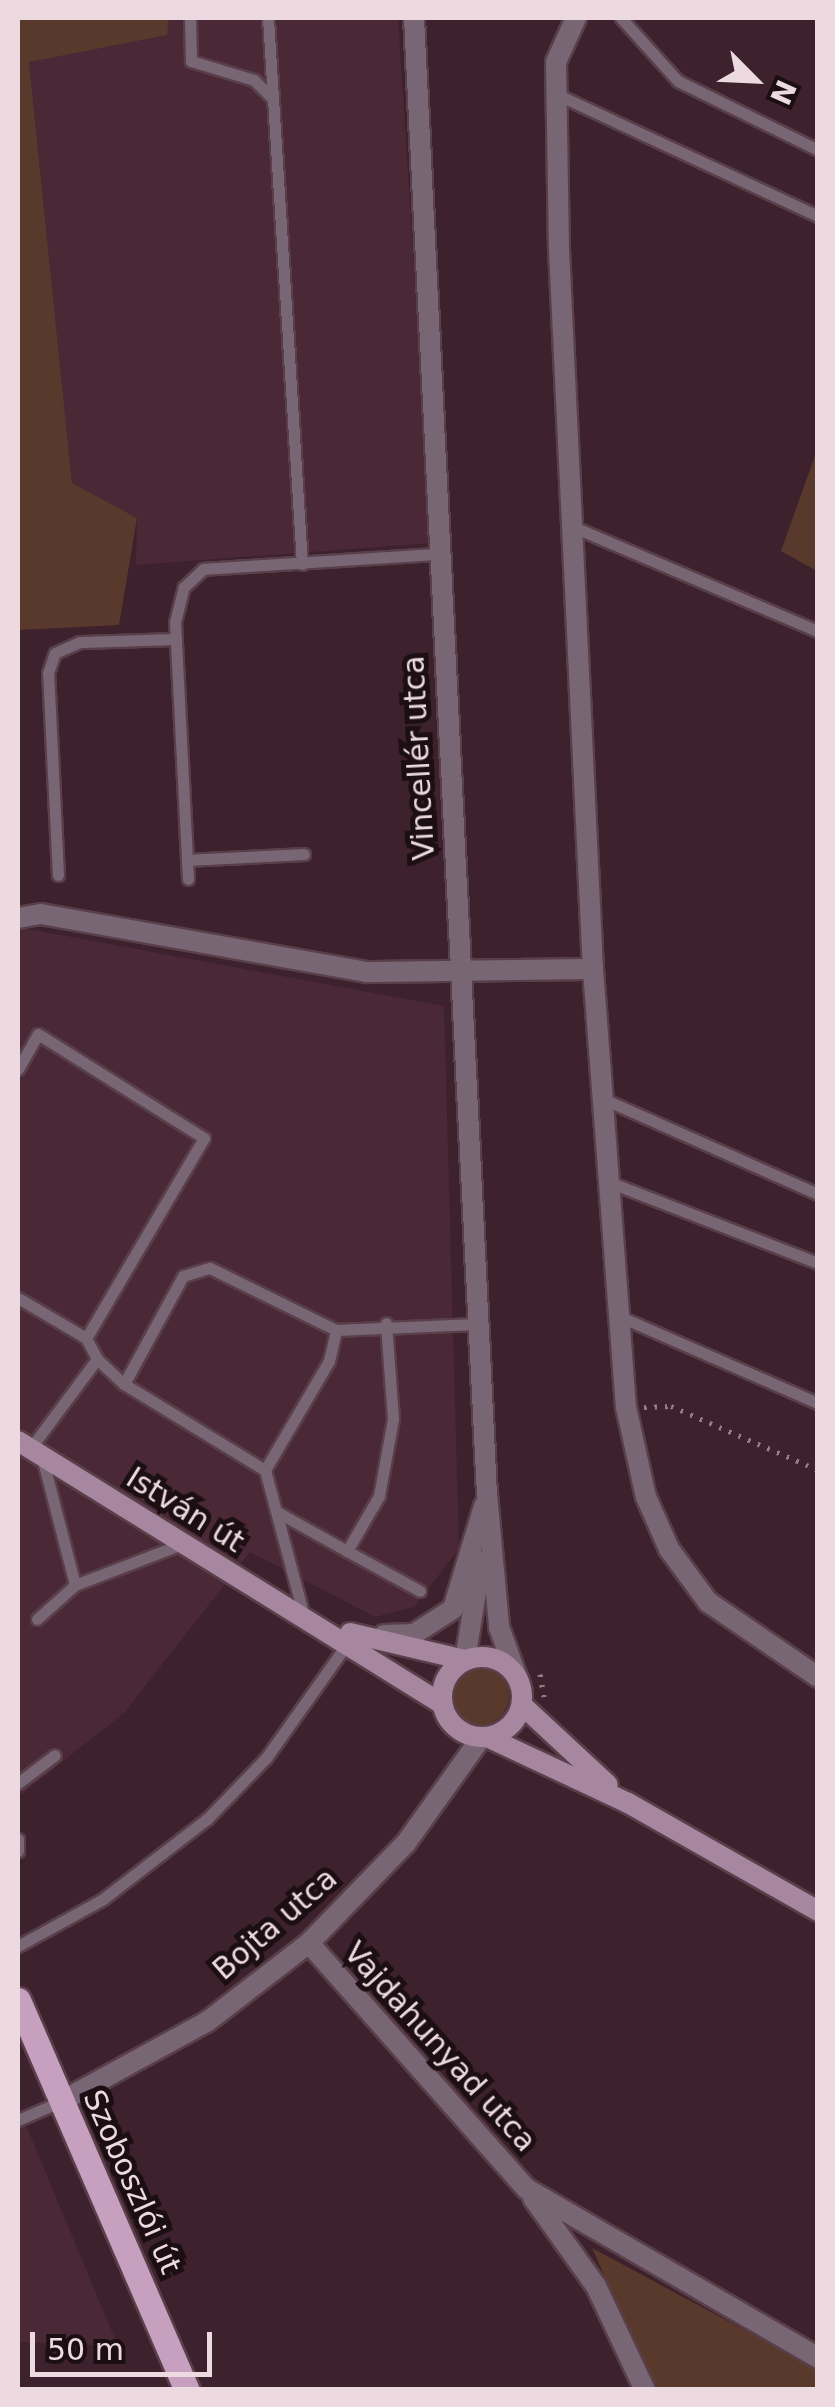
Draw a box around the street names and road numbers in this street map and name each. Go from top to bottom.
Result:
street label: Vincellér utca [396,655,442,861]
street label: István út [120,1460,250,1560]
street label: Bojta utca [206,1860,344,1988]
street label: Vajdahunyad utca [336,1935,544,2159]
street label: Szoboszlói út [75,2085,189,2279]

